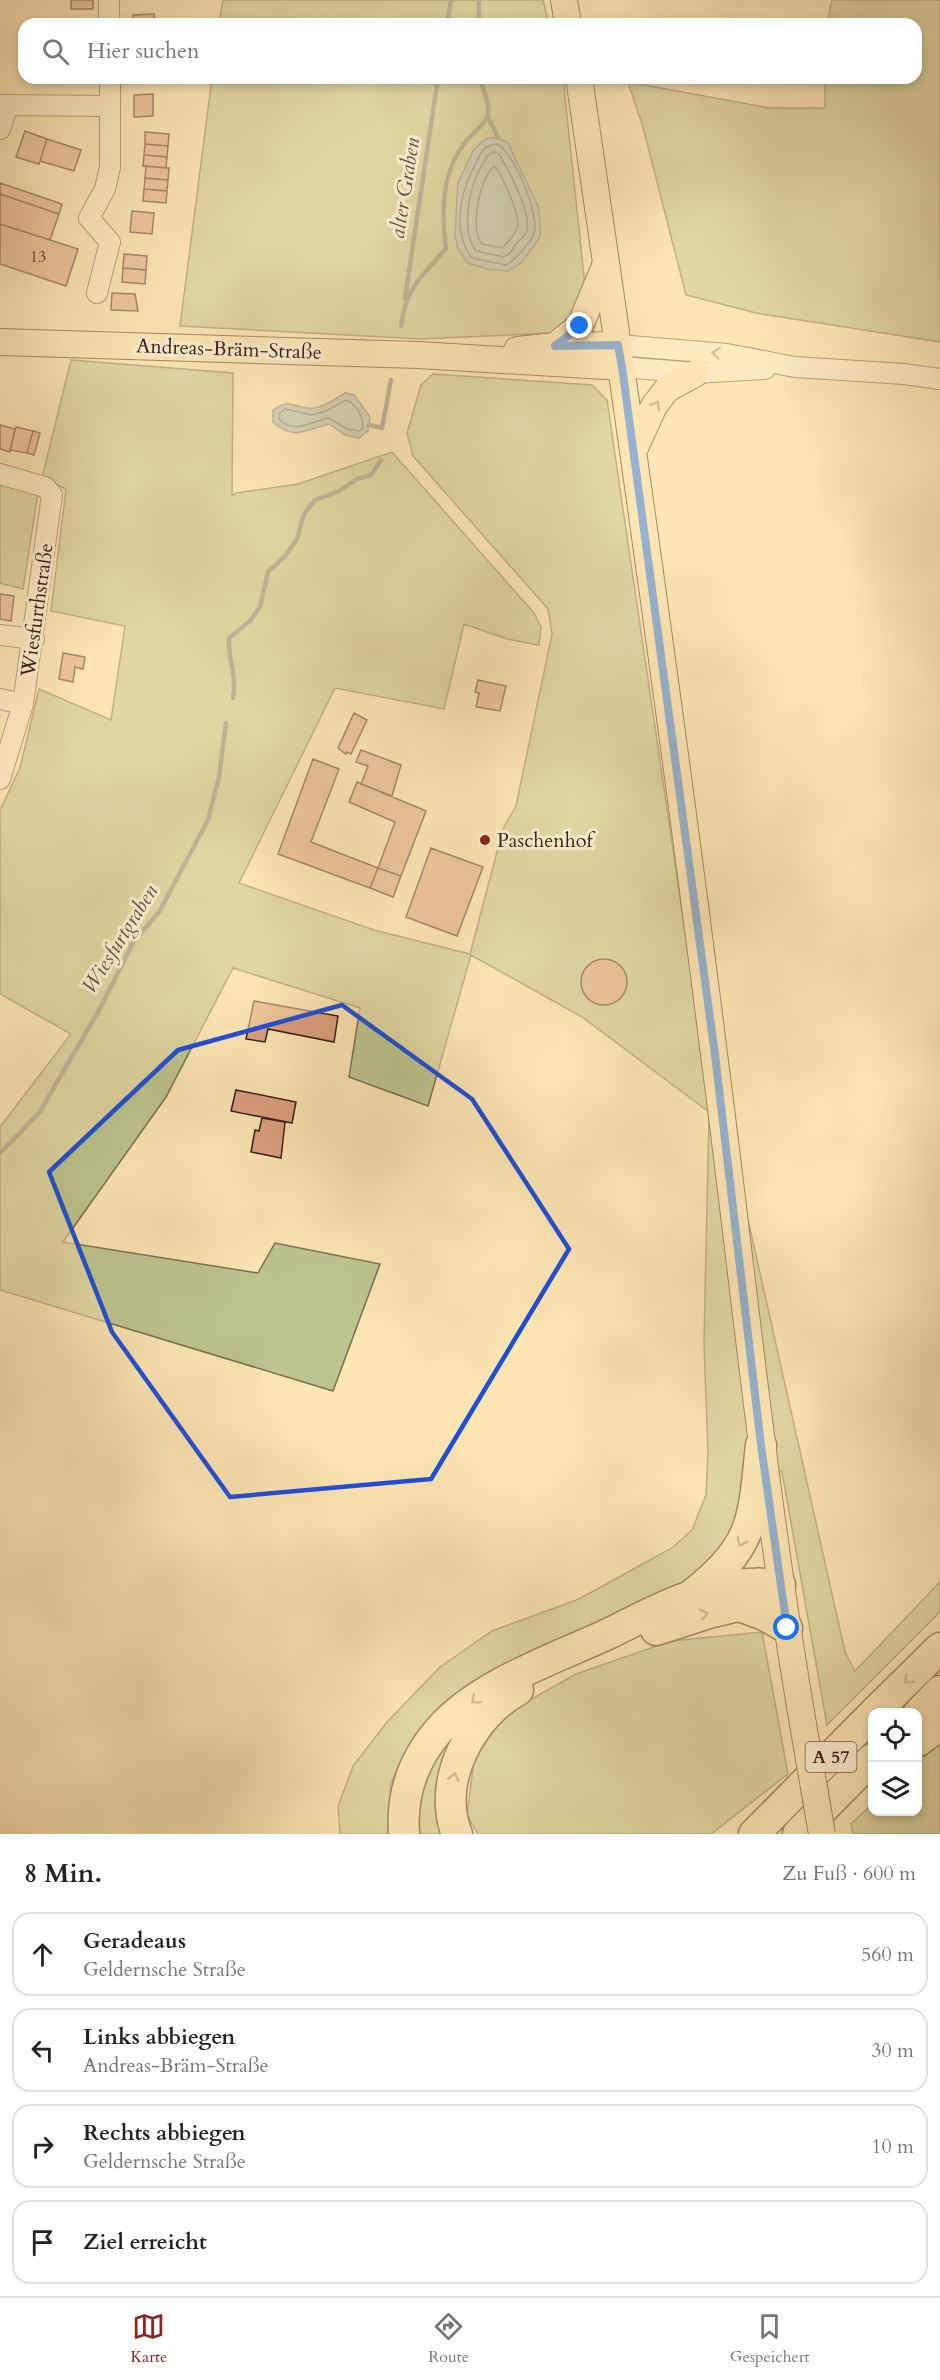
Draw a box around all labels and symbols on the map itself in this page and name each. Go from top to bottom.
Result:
water label: alter Graben [383,135,427,240]
house number: 13 [30,246,46,268]
route end [566,312,592,338]
street label: Andreas-Bräm-Straße [136,332,322,366]
one-way arrow [712,347,721,360]
one-way arrow [649,401,661,411]
street label: Wiesfurthstraße [14,541,60,680]
place label: Paschenhof [497,827,595,854]
marker: Paschenhof [478,833,492,847]
water label: Wiesfurtgraben [75,878,165,999]
one-way arrow [737,1536,749,1547]
one-way arrow [699,1609,709,1622]
route start [773,1614,799,1640]
one-way arrow [904,1673,915,1684]
one-way arrow [471,1692,482,1703]
road number: A 57 [806,1742,856,1772]
one-way arrow [447,1772,460,1782]

